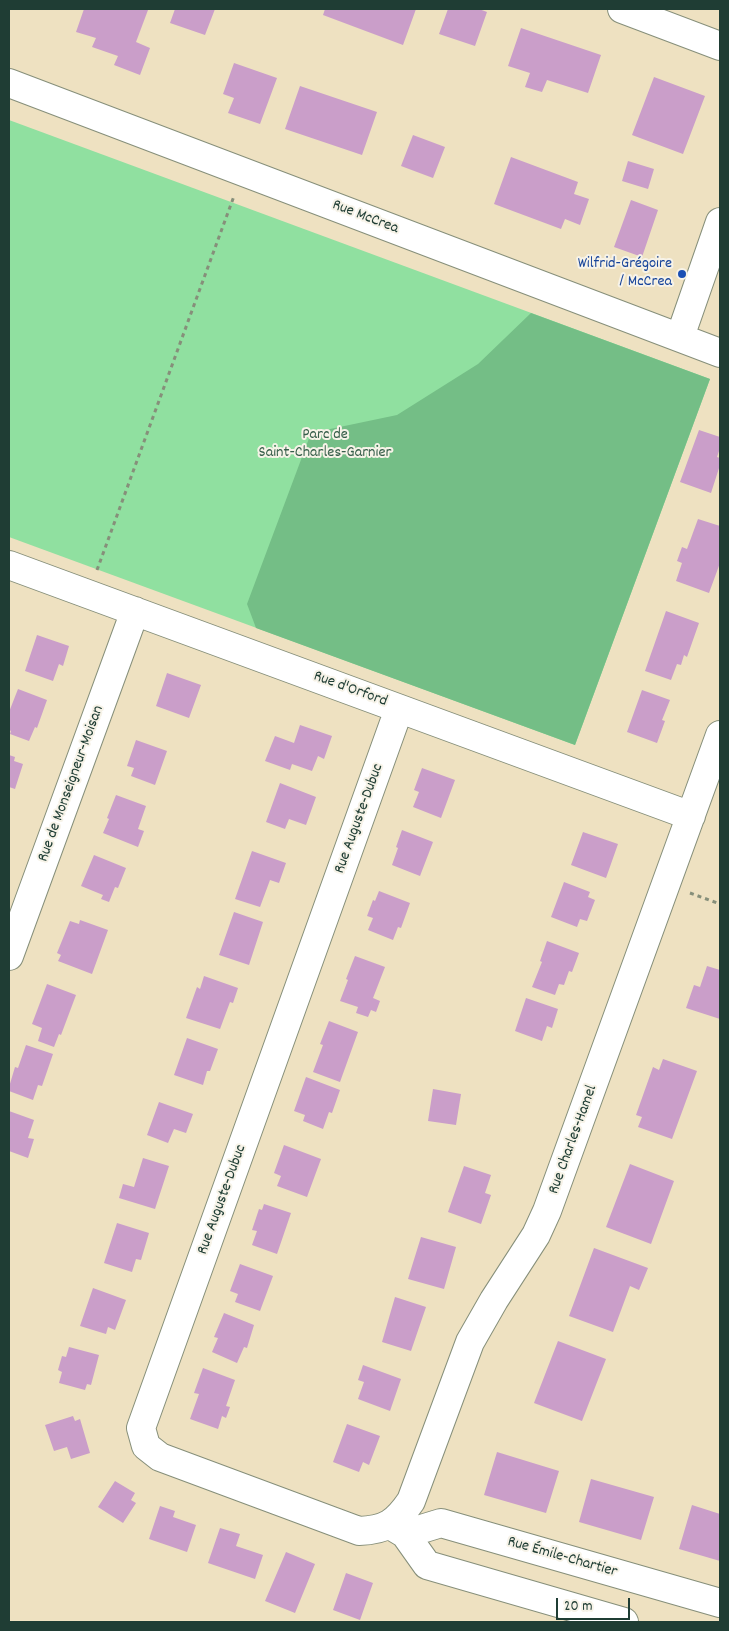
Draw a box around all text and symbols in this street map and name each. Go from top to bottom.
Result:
street label: Rue McCrea [329,197,401,239]
place label: Wilfrid-Grégoire / McCrea [578,255,672,293]
marker: Wilfrid-Grégoire / McCrea [676,268,688,280]
park label: Parc de Saint-Charles-Garnier [259,426,391,464]
street label: Rue d'Orford [310,668,390,712]
street label: Rue de Monseigneur-Moisan [35,703,109,865]
street label: Rue Auguste-Dubuc [331,761,389,877]
street label: Rue Charles-Hamel [545,1083,603,1197]
street label: Rue Auguste-Dubuc [194,1142,252,1258]
street label: Rue Émile-Chartier [505,1533,619,1583]
scale bar [559,1588,633,1620]
text: 20 m [564,1596,592,1618]

